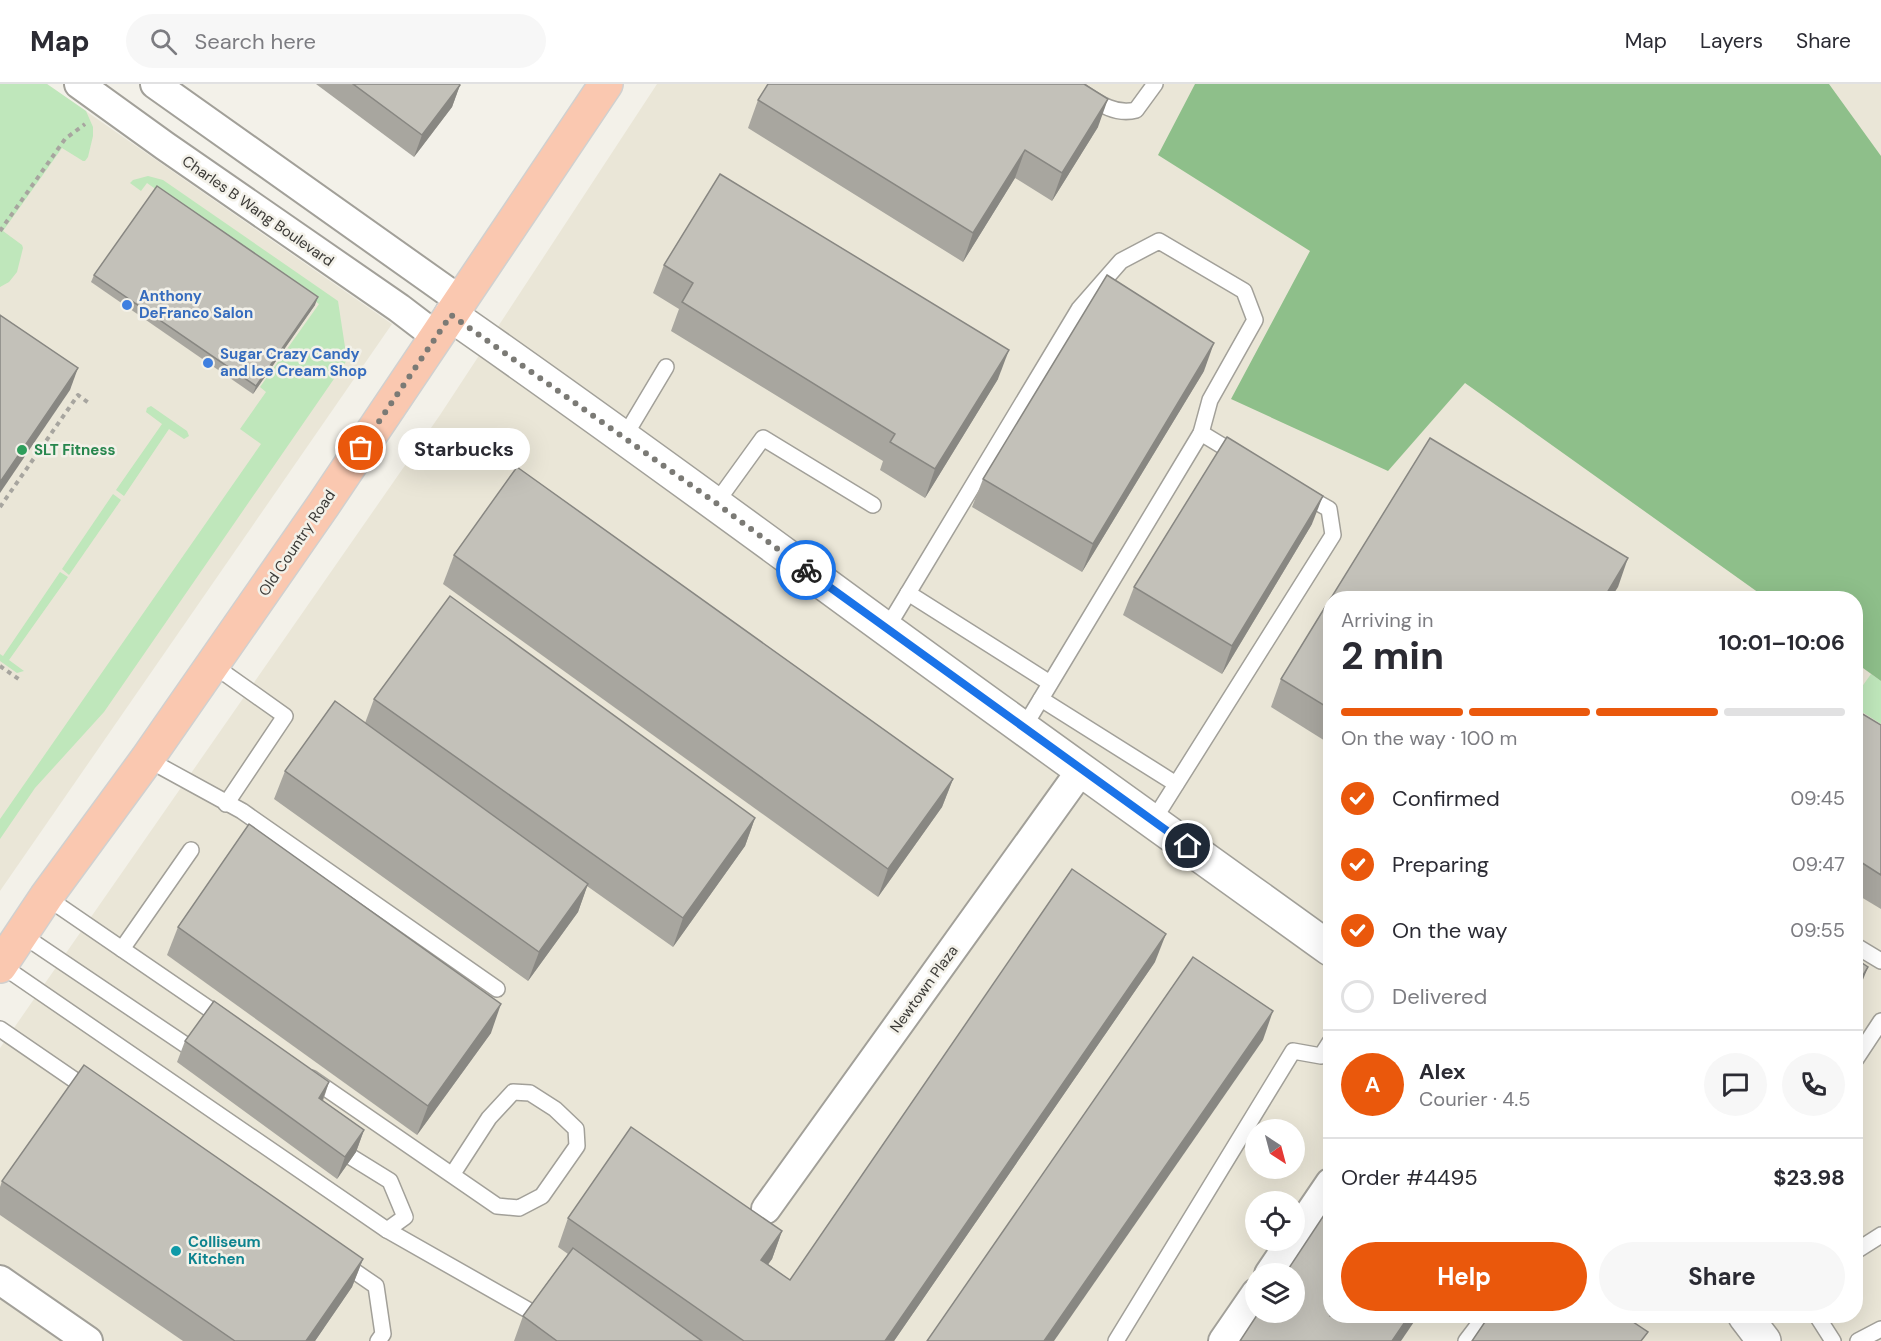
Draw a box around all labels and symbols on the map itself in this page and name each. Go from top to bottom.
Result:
street label: Charles B Wang Boulevard [178,151,338,271]
place label: Anthony DeFranco Salon [139,286,253,323]
marker: Anthony DeFranco Salon [120,298,134,312]
place label: Sugar Crazy Candy and Ice Cream Shop [220,344,367,381]
marker: Sugar Crazy Candy and Ice Cream Shop [201,356,215,370]
pin [335,422,386,473]
callout: Starbucks [397,427,529,469]
place label: SLT Fitness [34,440,115,460]
marker: SLT Fitness [15,443,29,457]
street label: Old Country Road [254,486,340,600]
courier [776,540,836,600]
pin [1162,820,1213,871]
street label: Newtown Plaza [885,941,963,1037]
north arrow [1245,1119,1305,1179]
place label: Colliseum Kitchen [188,1232,261,1269]
marker: Colliseum Kitchen [169,1244,183,1258]

